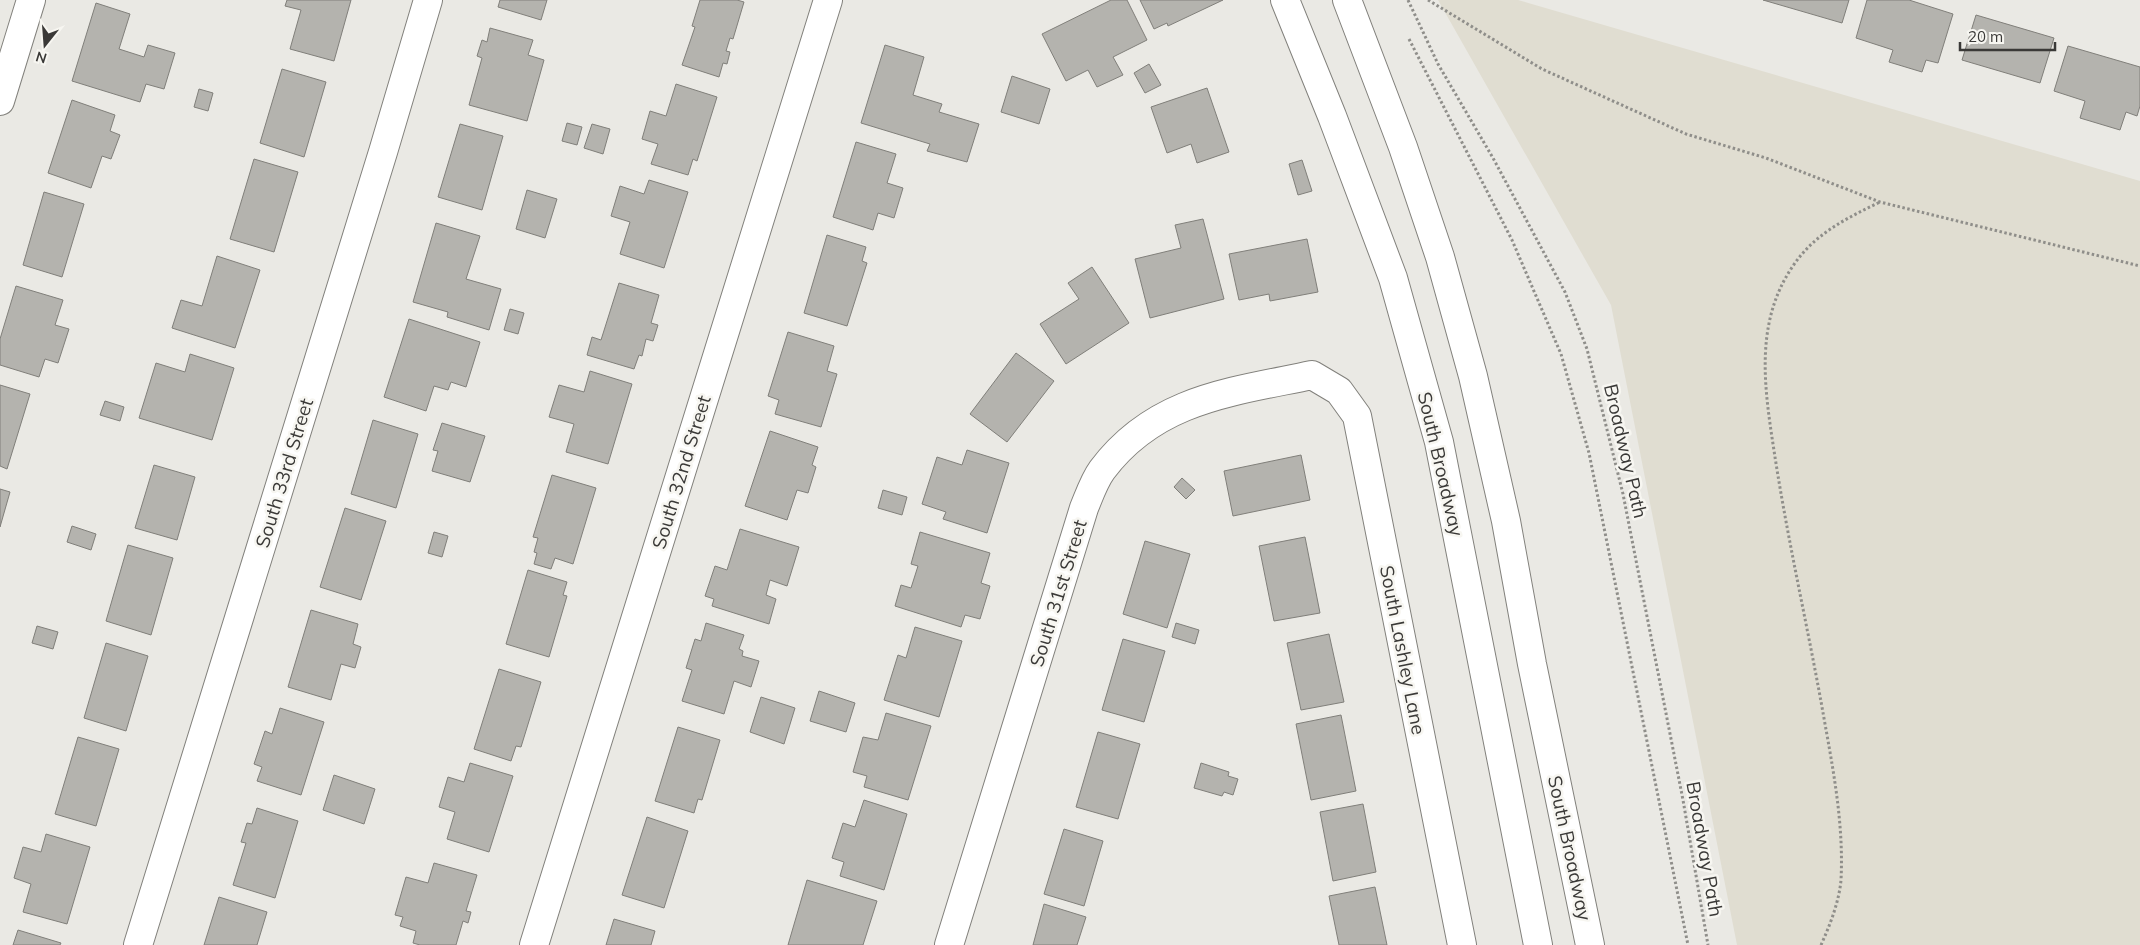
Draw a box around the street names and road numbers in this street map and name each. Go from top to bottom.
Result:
street label: Broadway Path [1599,381,1653,521]
street label: South Broadway [1413,389,1469,539]
street label: South 32nd Street [646,392,716,552]
street label: South 33rd Street [250,395,318,551]
street label: South 31st Street [1024,516,1092,670]
street label: South Lashley Lane [1375,563,1431,737]
street label: South Broadway [1543,773,1597,923]
street label: Broadway Path [1681,779,1729,919]

